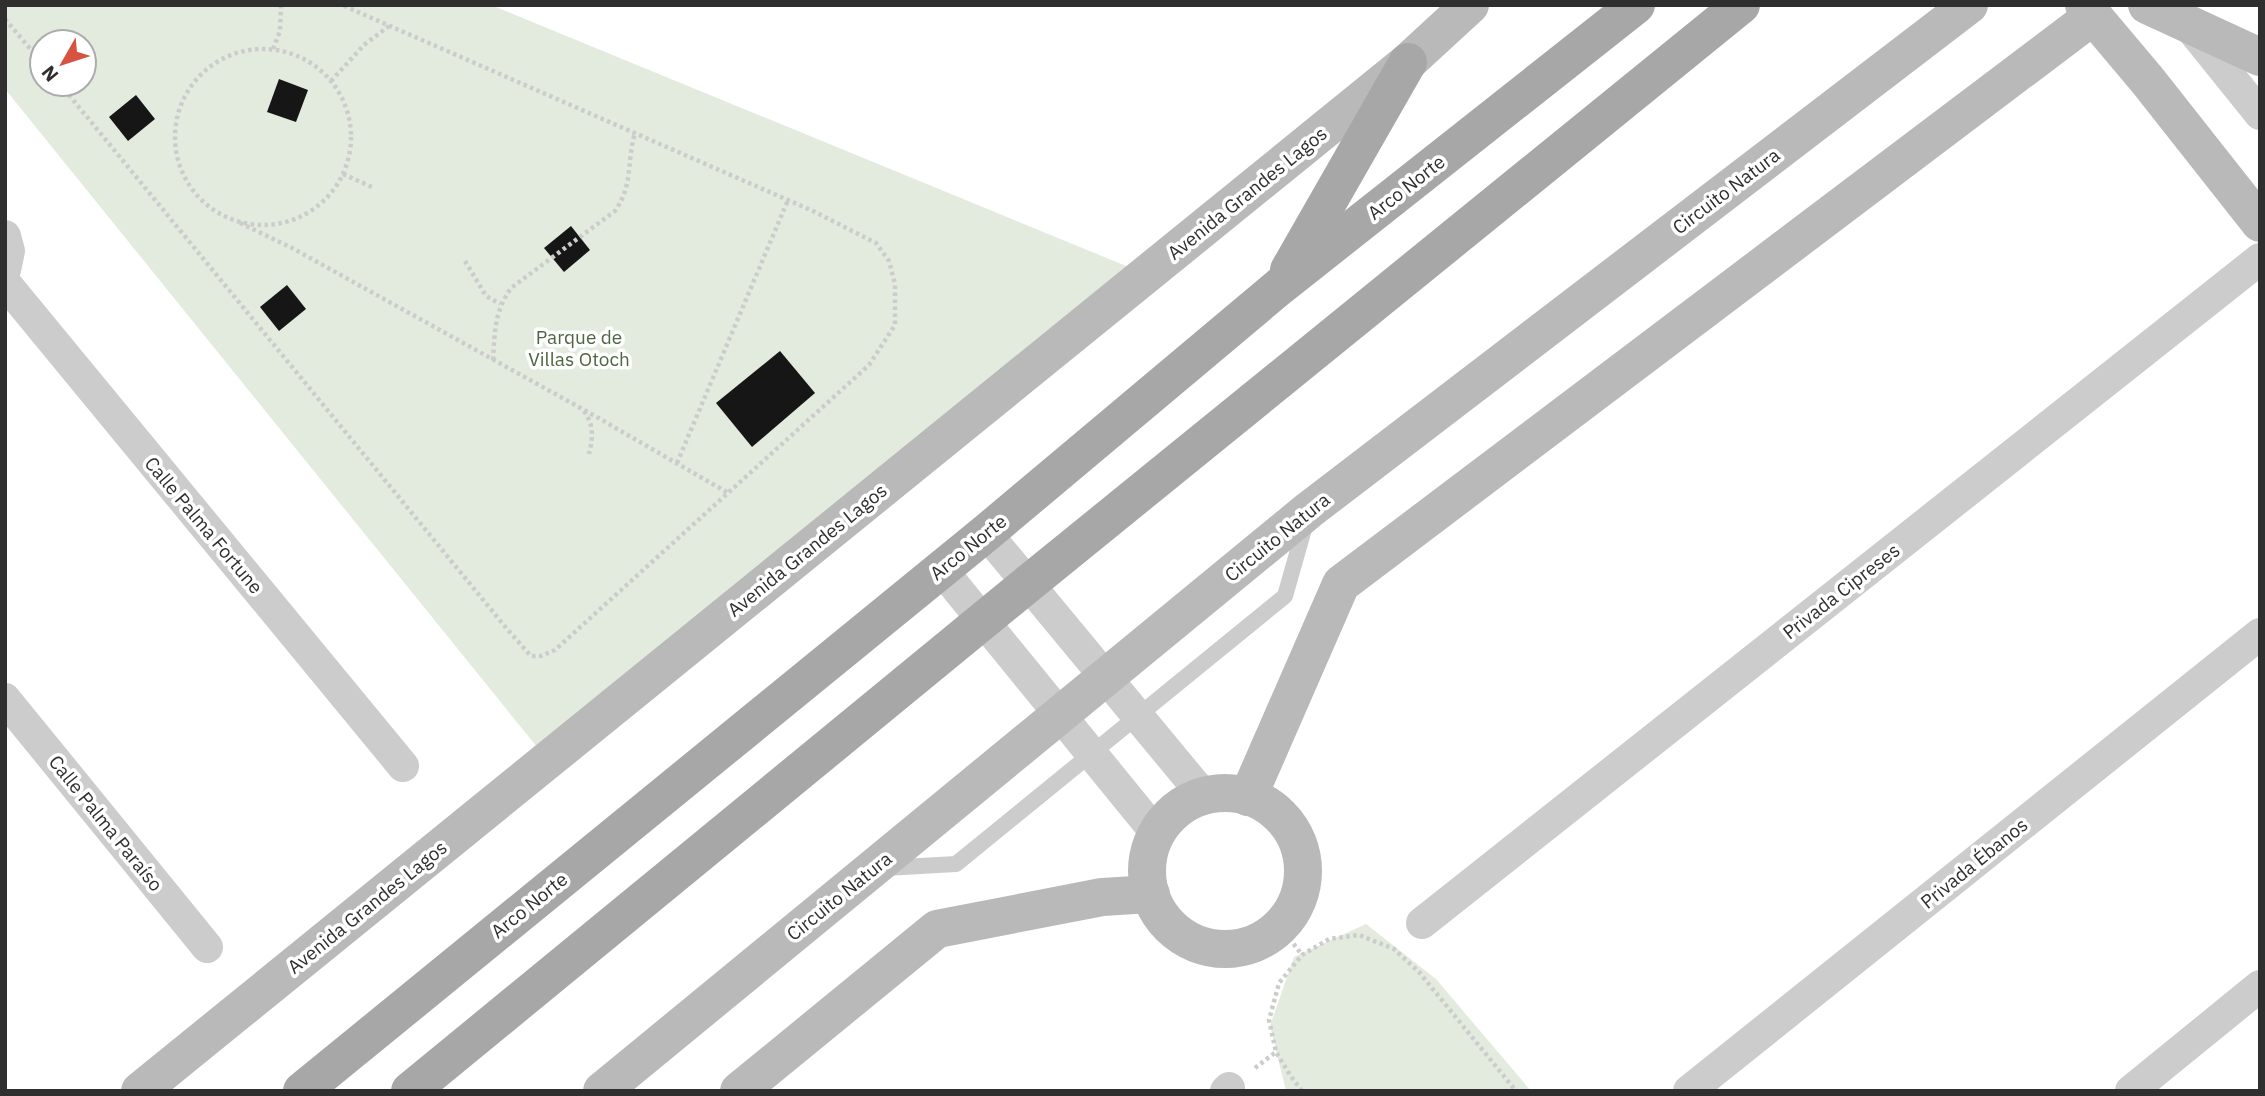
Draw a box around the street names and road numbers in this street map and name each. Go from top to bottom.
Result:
street label: Avenida Grandes Lagos [1162,121,1332,265]
street label: Circuito Natura [1668,143,1784,239]
street label: Arco Norte [1362,149,1450,225]
street label: Calle Palma Fortune [140,452,268,598]
street label: Avenida Grandes Lagos [722,478,892,622]
street label: Circuito Natura [1220,487,1334,587]
street label: Arco Norte [925,509,1011,585]
street label: Privada Cipreses [1778,538,1904,644]
street label: Calle Palma Paraíso [44,750,168,896]
street label: Privada Ébanos [1916,812,2032,914]
street label: Avenida Grandes Lagos [282,835,452,979]
street label: Circuito Natura [782,846,896,946]
street label: Arco Norte [486,867,572,943]

